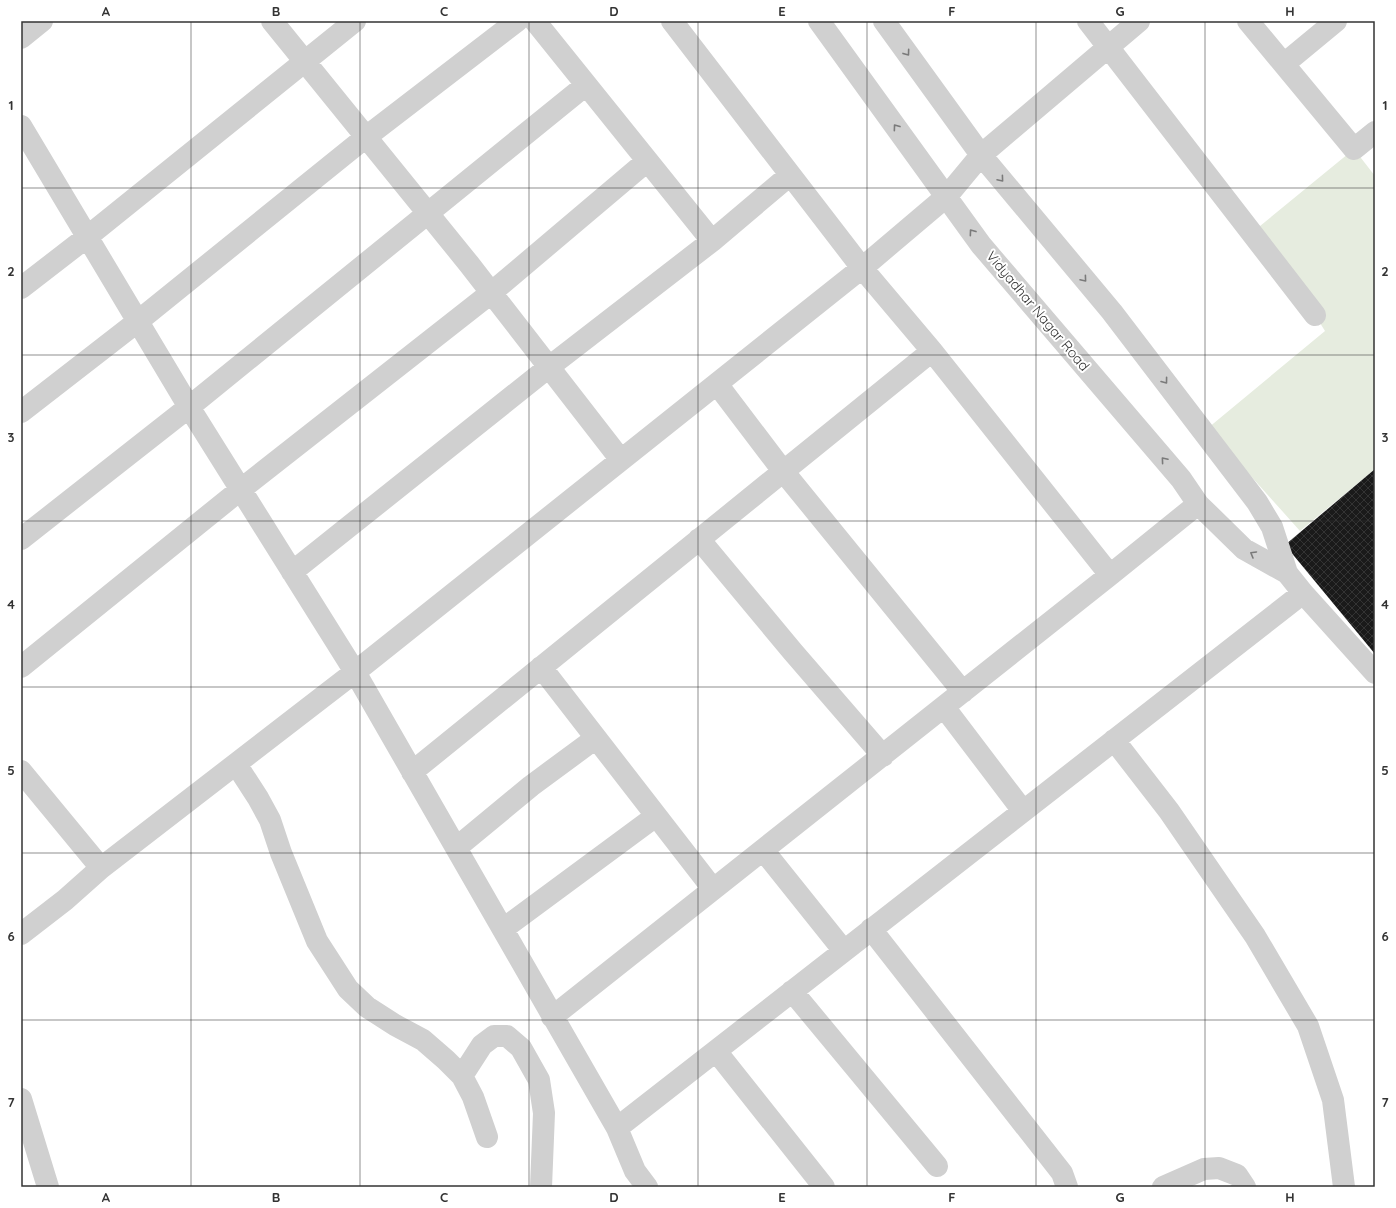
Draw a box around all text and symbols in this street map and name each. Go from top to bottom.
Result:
text: A [102,3,111,19]
text: B [272,3,280,19]
text: C [440,3,448,19]
text: D [609,3,619,19]
text: E [778,3,786,19]
text: F [948,3,956,19]
text: G [1115,3,1125,19]
text: H [1285,3,1295,19]
one-way arrow [902,48,909,55]
text: 1 [8,97,14,113]
text: 1 [1382,97,1388,113]
one-way arrow [894,124,901,131]
one-way arrow [997,175,1004,182]
one-way arrow [970,229,977,236]
street label: Vidyadhar Nagar Road [983,247,1093,375]
text: 2 [7,263,15,279]
text: 2 [1381,263,1389,279]
one-way arrow [1080,274,1087,282]
one-way arrow [1160,377,1167,384]
text: 3 [8,429,15,445]
text: 3 [1382,429,1389,445]
one-way arrow [1162,457,1169,464]
one-way arrow [1250,551,1257,558]
text: 4 [7,596,15,612]
text: 4 [1381,596,1389,612]
text: 5 [7,762,15,778]
text: 5 [1381,762,1389,778]
text: 6 [7,928,15,944]
text: 6 [1381,928,1389,944]
text: 7 [7,1094,15,1110]
text: 7 [1381,1094,1389,1110]
text: A [102,1189,111,1205]
text: B [272,1189,280,1205]
text: C [440,1189,448,1205]
text: D [609,1189,619,1205]
text: E [778,1189,786,1205]
text: F [948,1189,956,1205]
text: G [1115,1189,1125,1205]
text: H [1285,1189,1295,1205]

